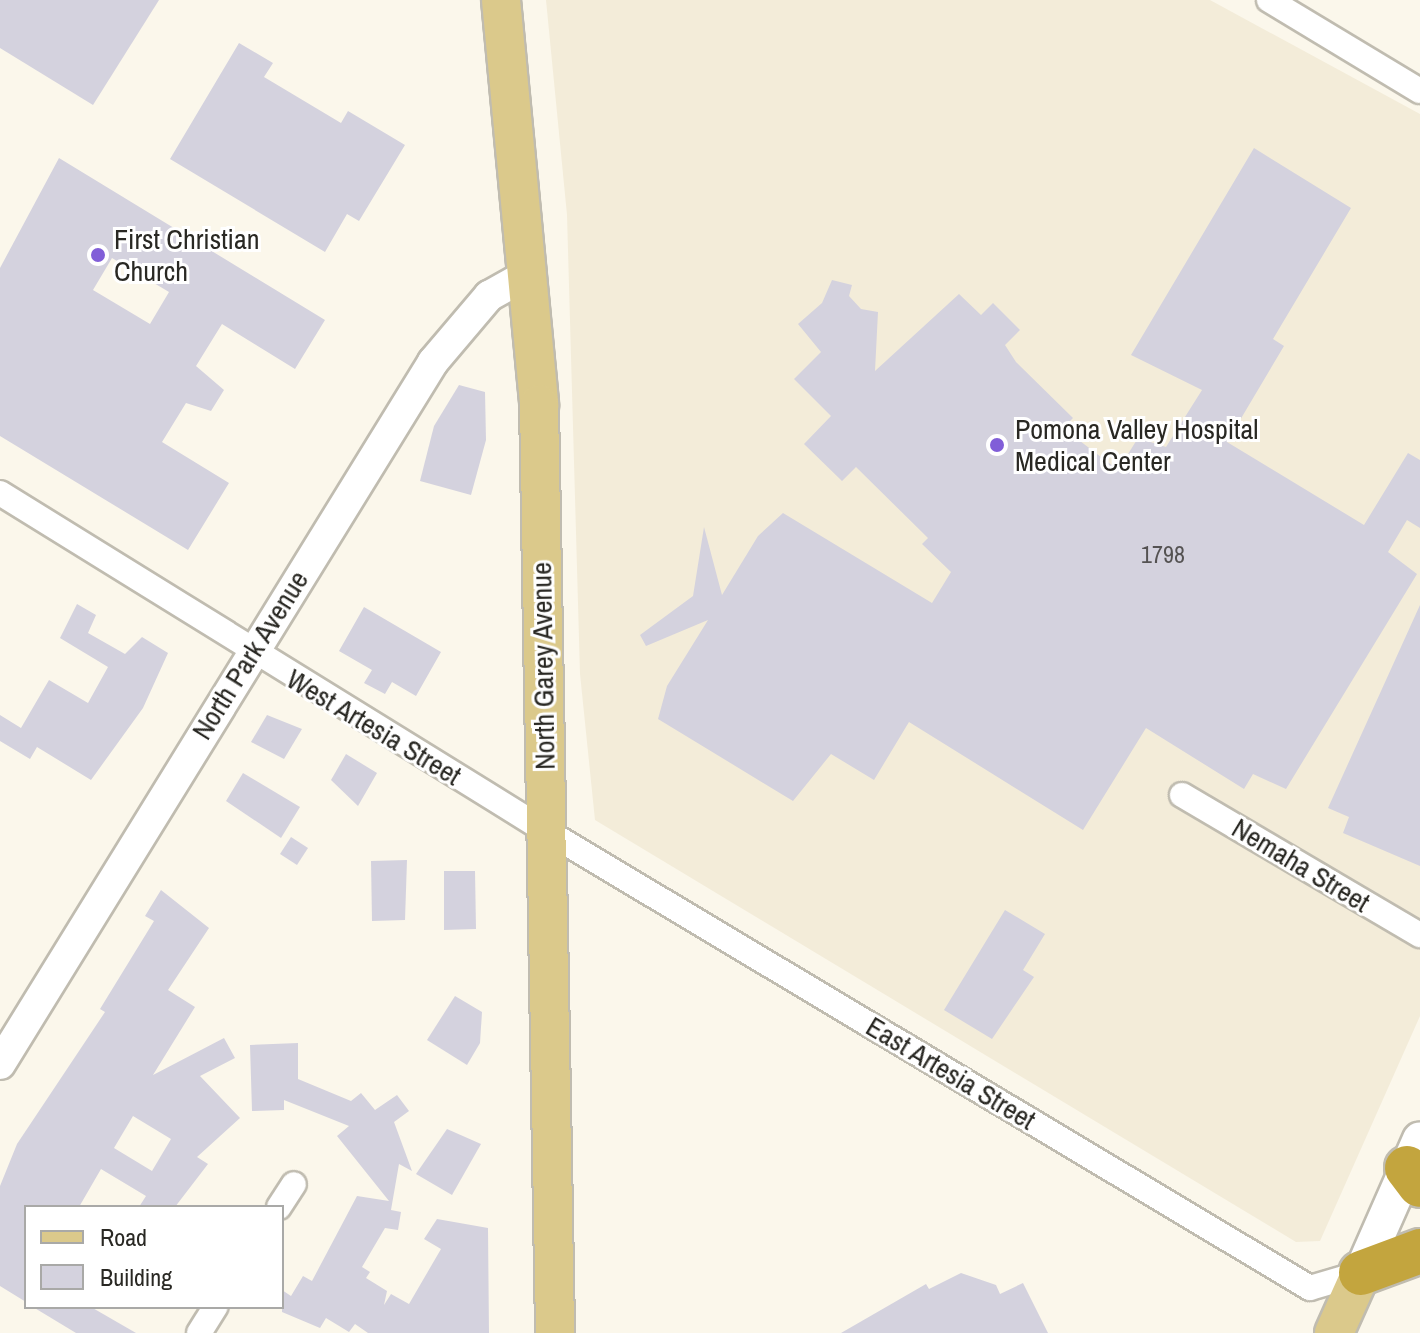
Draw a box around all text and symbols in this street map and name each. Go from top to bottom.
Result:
place label: First Christian Church [114,222,259,288]
marker: First Christian Church [89,246,107,264]
place label: Pomona Valley Hospital Medical Center [1015,412,1258,478]
marker: Pomona Valley Hospital Medical Center [986,434,1008,456]
house number: 1798 [1141,541,1185,569]
street label: North Garey Avenue [524,561,562,771]
street label: North Park Avenue [184,564,316,746]
street label: West Artesia Street [280,661,468,793]
street label: Nemaha Street [1226,811,1376,919]
street label: East Artesia Street [860,1009,1042,1137]
legend [24,1205,284,1309]
text: Road [100,1221,147,1253]
text: Building [100,1261,172,1293]

